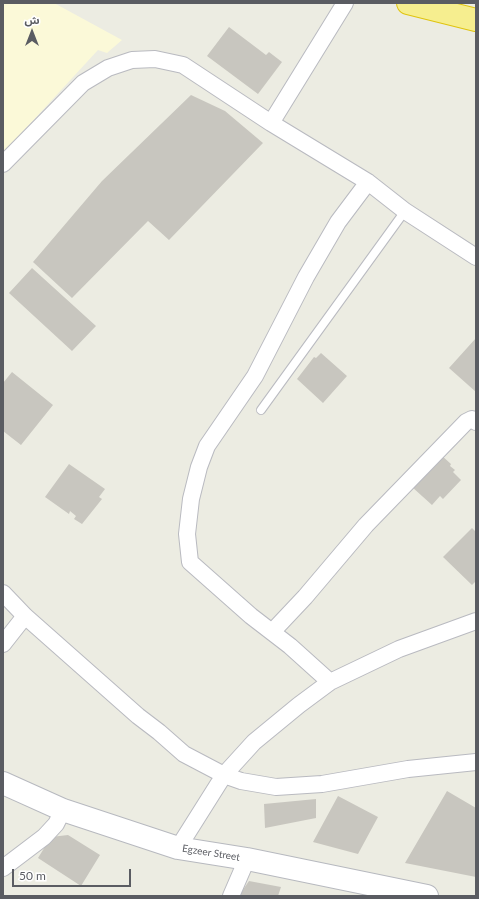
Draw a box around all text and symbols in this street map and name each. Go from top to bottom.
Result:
north arrow [12,12,52,52]
text: ش [24,13,40,26]
street label: Egzeer Street [181,843,241,863]
scale bar [14,861,133,887]
text: 50 m [19,868,46,883]

